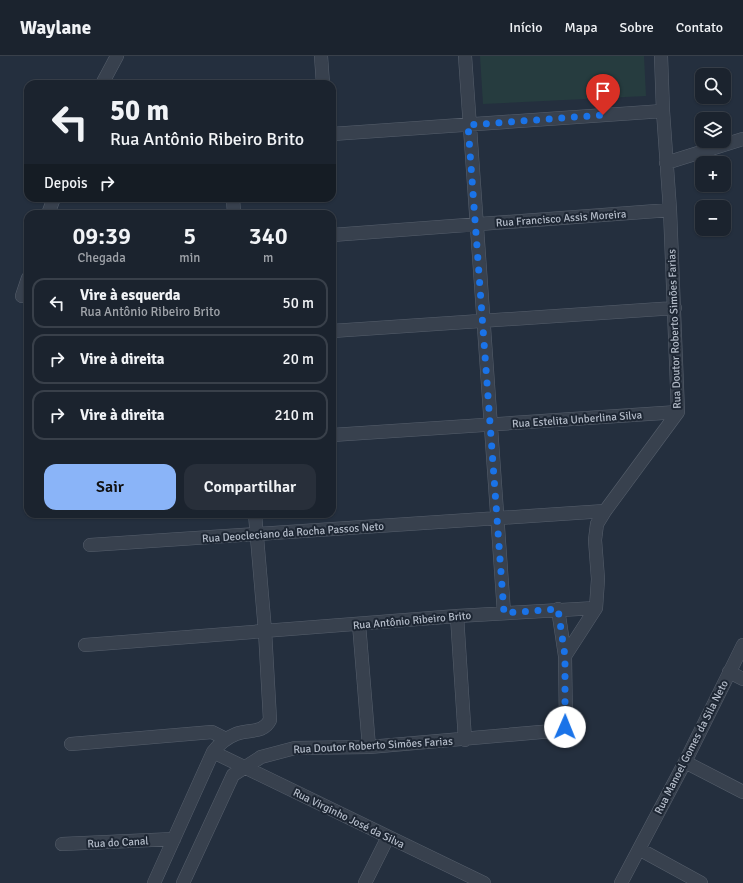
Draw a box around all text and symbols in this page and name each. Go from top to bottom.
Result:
text: Waylane [20,16,91,40]
text: Início [509,19,543,36]
text: Mapa [565,19,597,36]
text: Sobre [619,19,654,36]
text: Contato [676,19,723,36]
map controls [695,68,731,236]
button: search [695,68,731,104]
pin [586,74,620,115]
icon: arrive [592,80,614,102]
text: 50 m [110,94,169,128]
icon: left [44,96,96,148]
button: layers [695,112,731,148]
text: Rua Antônio Ribeiro Brito [110,128,304,150]
button: + [695,156,731,192]
icon: right [96,172,118,194]
text: Depois [44,174,88,192]
button: − [695,200,731,236]
street label: Rua Francisco Assis Moreira [495,207,627,230]
text: 09:39 [72,221,131,251]
text: 5 [183,221,196,251]
text: 340 [249,221,288,251]
street label: Rua Doutor Roberto Simões Farias [665,249,684,409]
text: Chegada [78,250,126,266]
text: min [179,250,200,266]
text: m [263,250,273,266]
text: Vire à esquerda [80,286,180,304]
icon: left [46,292,68,314]
text: 50 m [283,294,314,312]
text: Rua Antônio Ribeiro Brito [80,304,220,320]
icon: right [46,348,68,370]
text: Vire à direita [80,350,164,368]
text: 20 m [283,350,314,368]
icon: right [46,404,68,426]
text: Vire à direita [80,406,164,424]
text: 210 m [274,406,314,424]
street label: Rua Estelita Unberlina Silva [512,408,643,431]
button: Sair [44,464,176,510]
button: Compartilhar [184,464,316,510]
street label: Rua Deocleciano da Rocha Passos Neto [202,520,385,545]
street label: Rua Antônio Ribeiro Brito [352,609,472,632]
street label: Rua Manoel Gomes da Sila Neto [652,678,731,816]
position arrow [544,706,586,748]
street label: Rua Doutor Roberto Simões Farias [293,735,453,756]
street label: Rua Virginho José da Silva [291,786,407,851]
street label: Rua do Canal [87,834,149,851]

